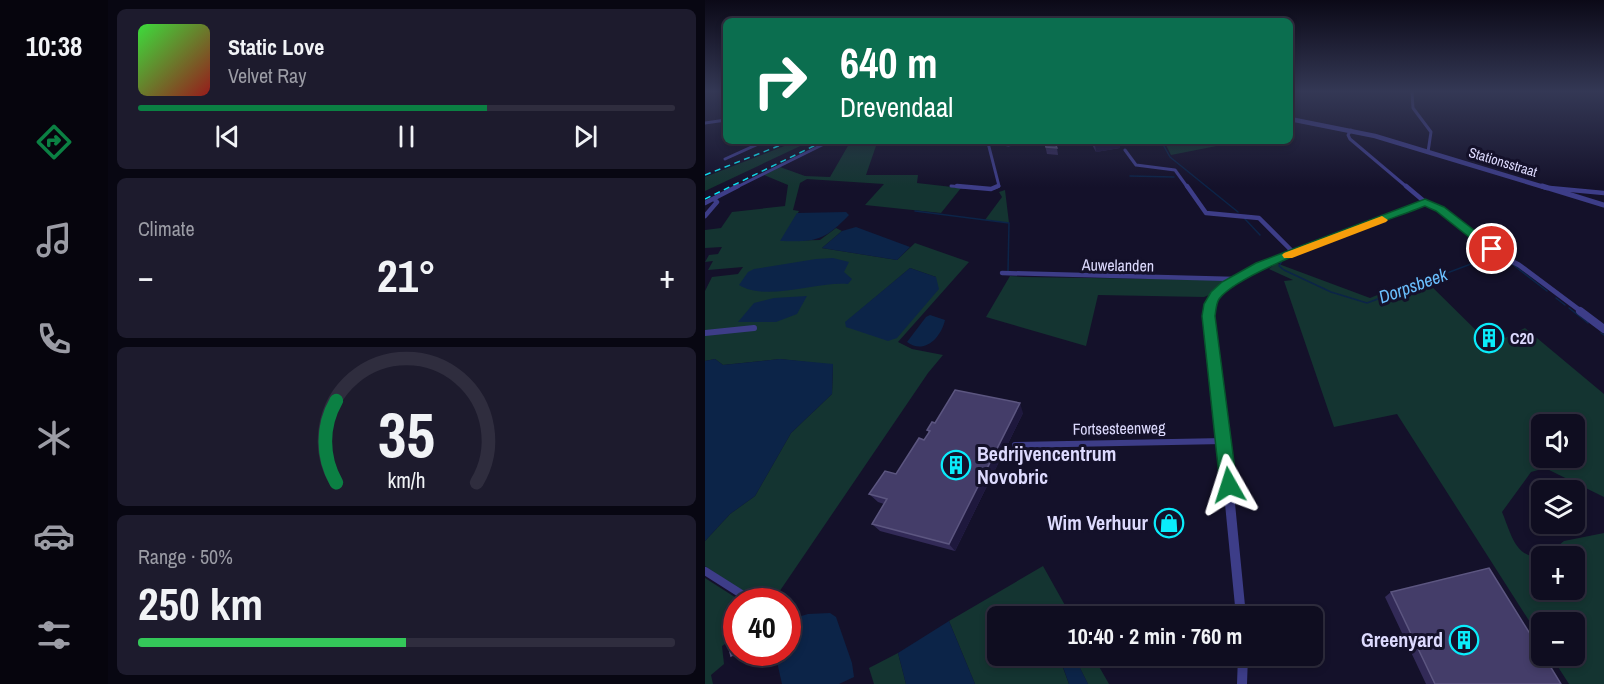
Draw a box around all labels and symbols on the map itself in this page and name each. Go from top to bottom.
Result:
street label: Stationsstraat [1466,143,1540,181]
pin [1466,223,1517,274]
street label: Auwelanden [1081,253,1154,277]
water label: Dorpsbeek [1375,261,1451,309]
building icon: C20 [1473,322,1505,354]
place label: C20 [1510,327,1534,349]
street label: Fortsesteenweg [1072,416,1166,440]
place label: Bedrijvencentrum Novobric [977,440,1116,490]
building icon: Bedrijvencentrum Novobric [940,449,972,481]
position arrow [1197,453,1261,517]
shop icon: Wim Verhuur [1153,507,1185,539]
place label: Wim Verhuur [1047,509,1149,536]
speed limit sign: 40 [723,588,801,666]
building icon: Greenyard [1448,624,1480,656]
place label: Greenyard [1361,626,1443,653]

